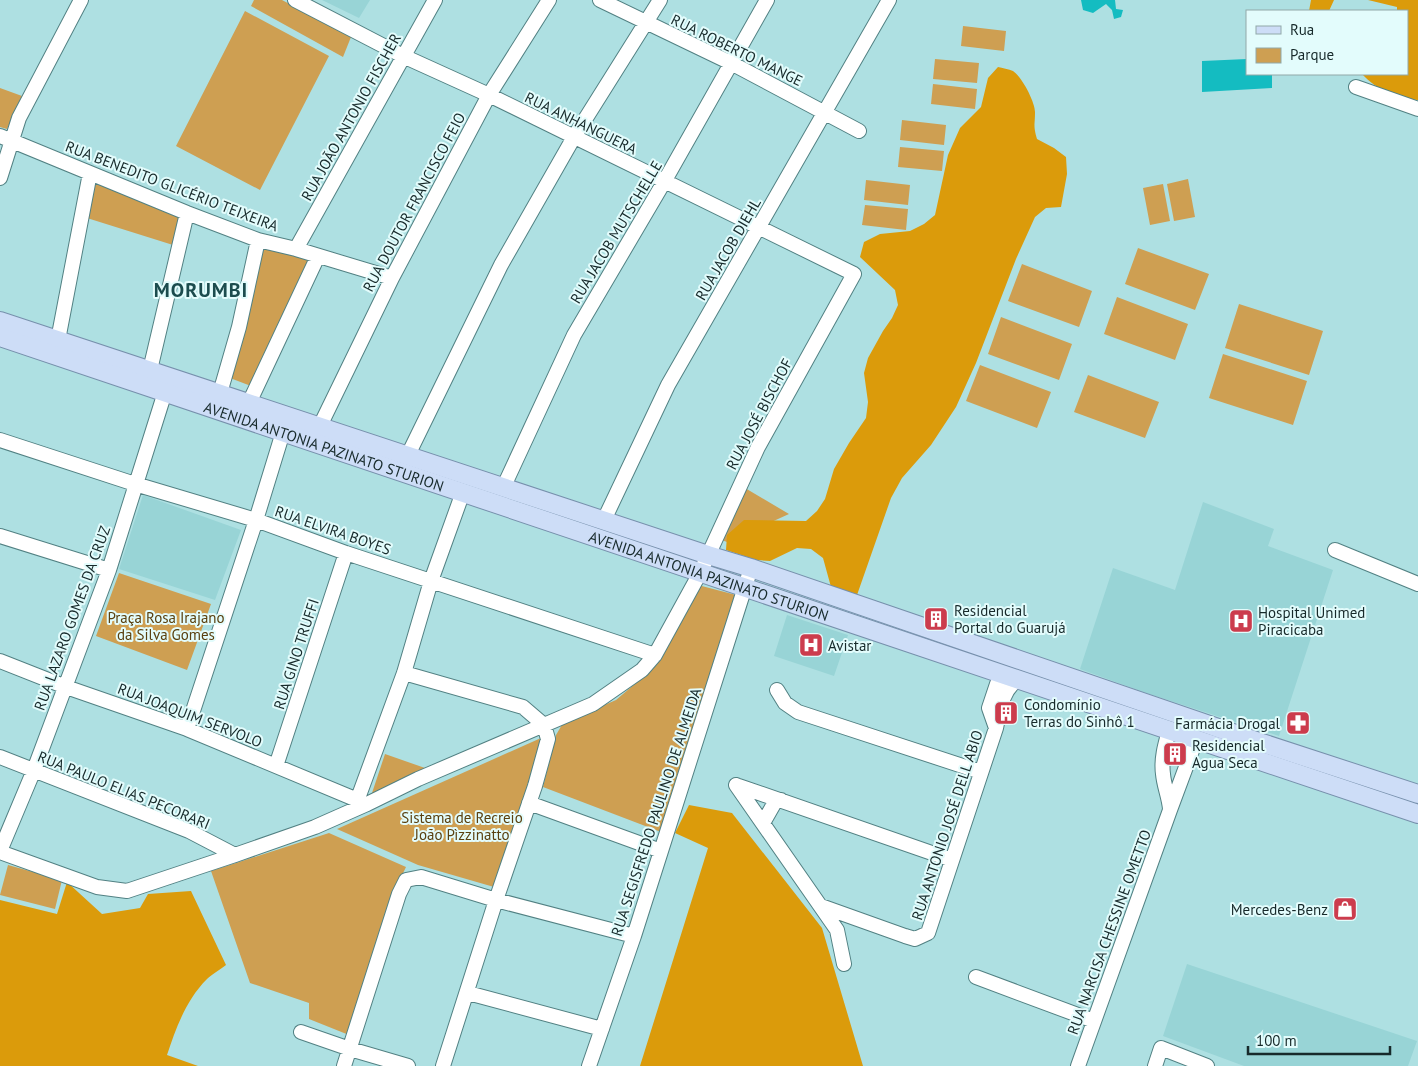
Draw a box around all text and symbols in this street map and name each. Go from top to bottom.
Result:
street label: RUA ROBERTO MANGE [668,10,806,90]
legend [1246,10,1408,75]
text: Rua [1290,20,1314,39]
street label: RUA JOÃO ANTONIO FISCHER [297,30,405,204]
text: Parque [1290,45,1334,64]
street label: RUA ANHANGUERA [522,88,640,158]
street label: RUA DOUTOR FRANCISCO FEIO [359,109,469,295]
street label: RUA BENEDITO GLICÉRIO TEIXEIRA [63,137,281,236]
street label: RUA JACOB MUTSCHELLE [566,157,666,307]
street label: RUA JACOB DIEHL [691,194,765,303]
district label: MORUMBI [154,277,248,303]
street label: RUA JOSÉ BISCHOF [722,355,796,473]
street label: AVENIDA ANTONIA PAZINATO STURION [202,397,447,495]
street label: RUA ELVIRA BOYES [272,501,394,559]
street label: RUA LAZARO GOMES DA CRUZ [30,523,114,713]
street label: AVENIDA ANTONIA PAZINATO STURION [587,526,831,625]
street label: RUA GINO TRUFFI [269,596,323,712]
place label: Residencial Portal do Guarujá [954,601,1066,637]
place label: Hospital Unimed Piracicaba [1258,603,1365,639]
building icon: Residencial Portal do Guarujá [923,606,949,632]
park label: Praça Rosa Irajano da Silva Gomes [107,608,225,644]
hospital icon: Hospital Unimed Piracicaba [1228,608,1254,634]
hospital icon: Avistar [798,632,824,658]
place label: Avistar [828,636,871,655]
street label: RUA JOAQUIM SERVOLO [115,679,265,751]
street label: RUA SEGISFREDO PAULINO DE ALMEIDA [607,685,705,939]
place label: Condomínio Terras do Sinhô 1 [1024,695,1135,731]
building icon: Condomínio Terras do Sinhô 1 [993,700,1019,726]
pharmacy icon: Farmácia Drogal [1285,710,1311,736]
place label: Farmácia Drogal [1175,714,1281,733]
street label: RUA ANTONIO JOSÉ DELL ABIO [907,727,987,923]
place label: Residencial Agua Seca [1192,736,1265,772]
building icon: Residencial Agua Seca [1162,741,1188,767]
street label: RUA PAULO ELIAS PECORARI [35,747,213,833]
park label: Sistema de Recreio João Pìzzinatto [401,808,523,844]
street label: RUA NARCISA CHESSINE OMETTO [1063,827,1155,1037]
shop icon: Mercedes-Benz [1332,896,1358,922]
place label: Mercedes-Benz [1231,900,1328,919]
scale bar [1248,1024,1390,1056]
text: 100 m [1256,1031,1297,1050]

